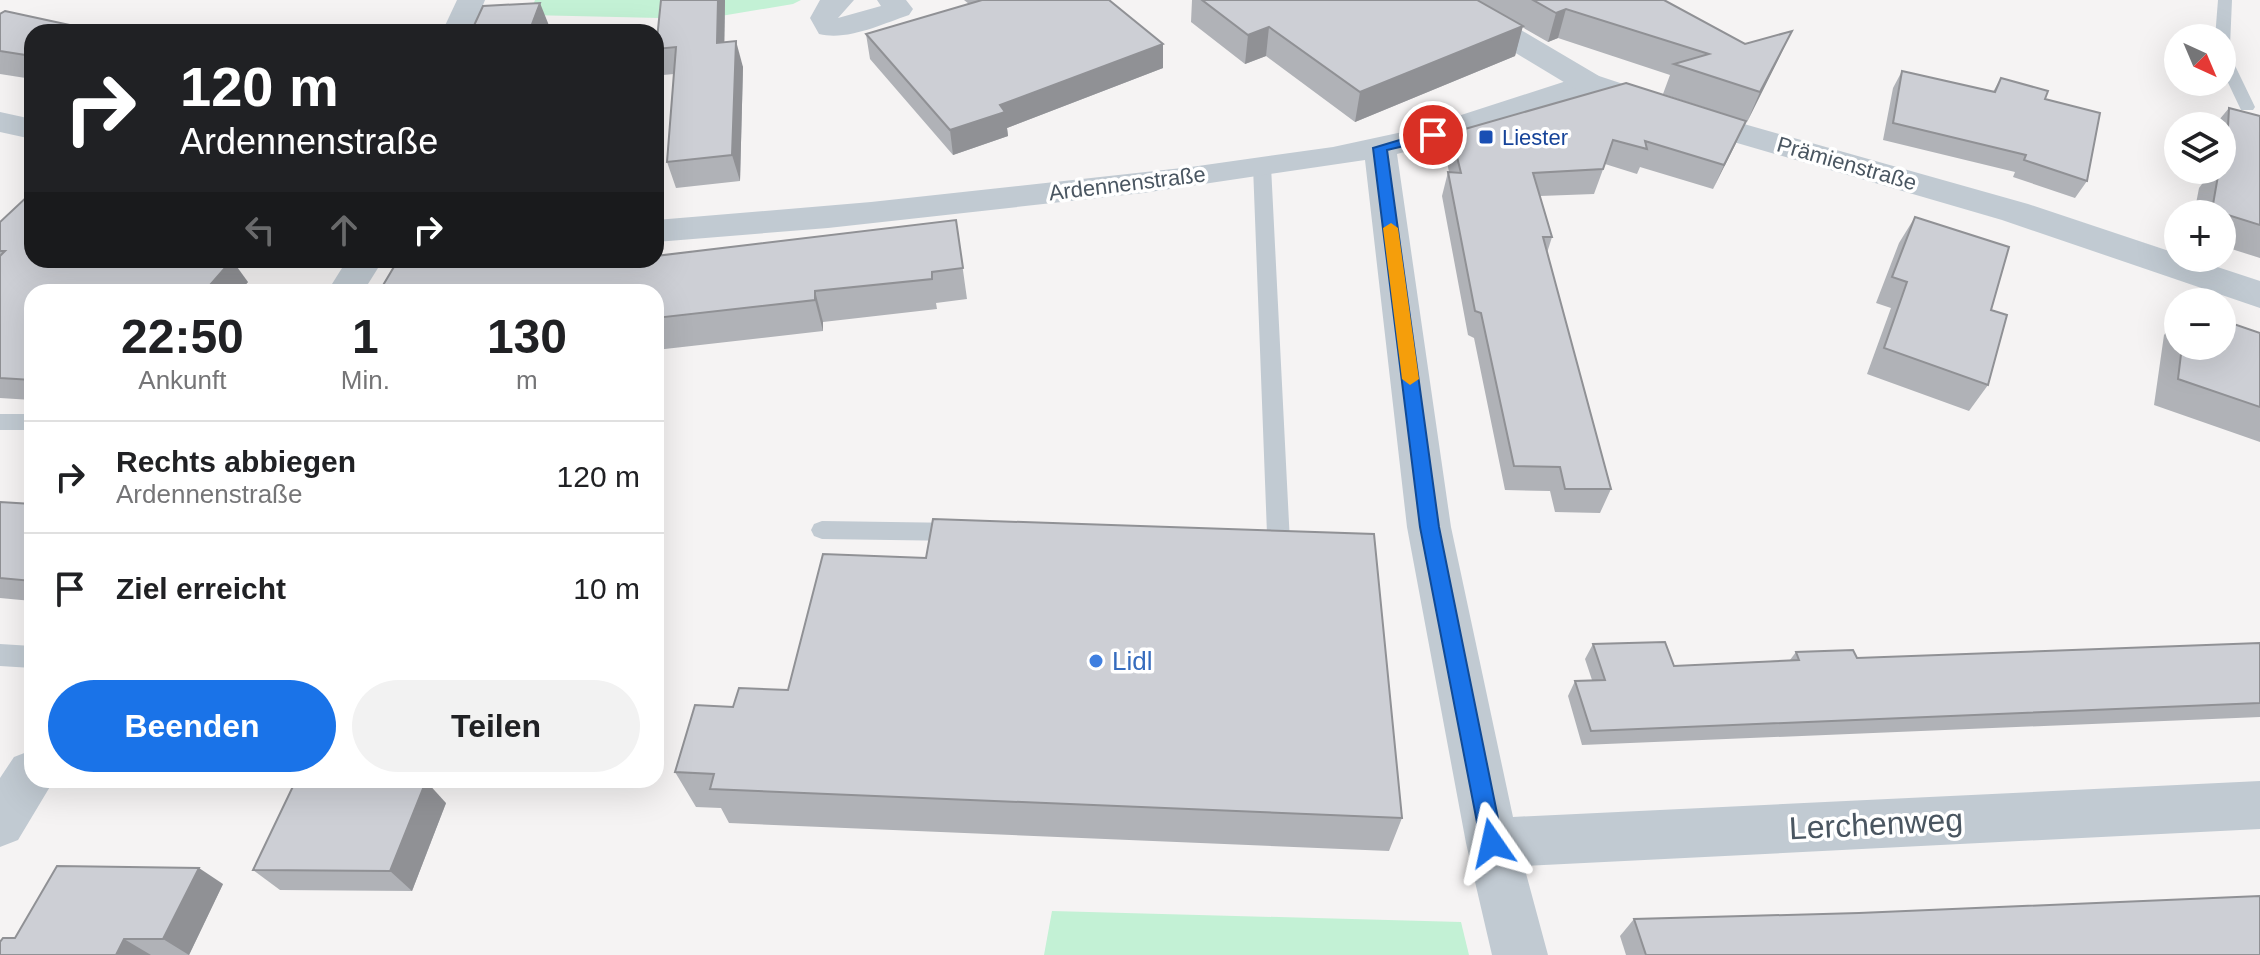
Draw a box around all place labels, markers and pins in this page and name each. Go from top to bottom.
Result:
pin [1399,101,1467,169]
place label: Liester [1502,125,1568,150]
marker: Liester [1477,128,1495,146]
place label: Lidl [1112,646,1152,676]
marker: Lidl [1087,652,1105,670]

